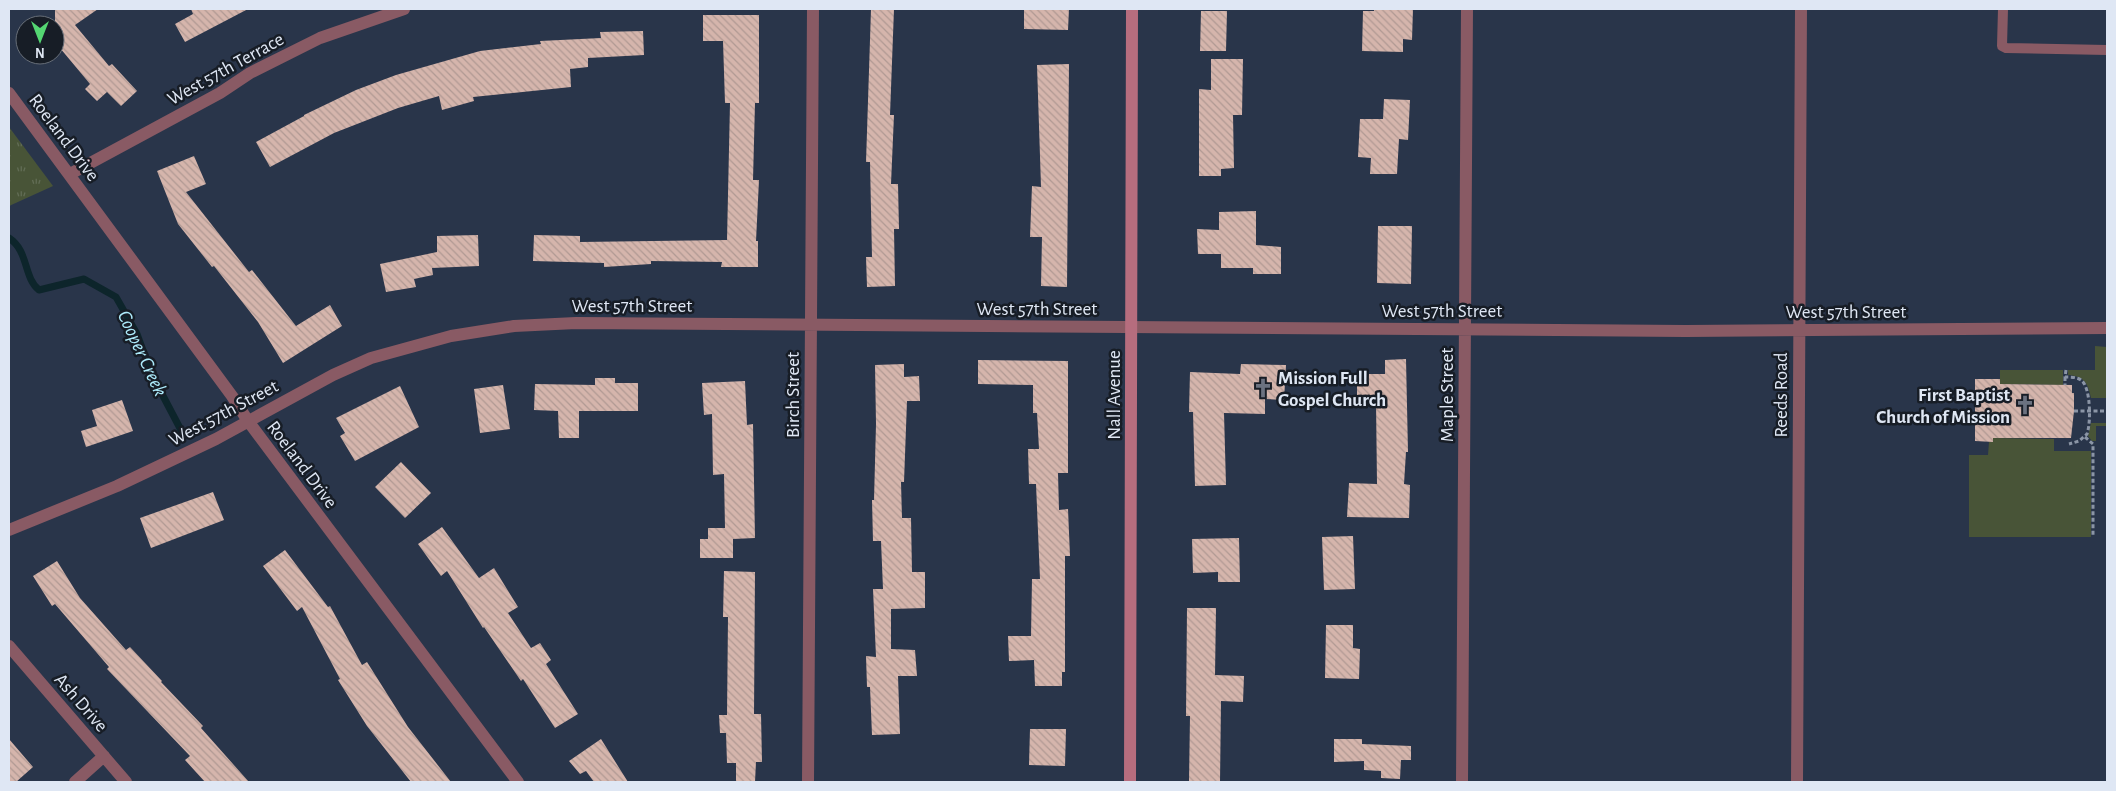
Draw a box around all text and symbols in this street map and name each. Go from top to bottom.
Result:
north arrow [15,15,65,65]
street label: West 57th Terrace [164,30,287,109]
text: N [35,45,45,59]
street label: Roeland Drive [25,91,103,185]
street label: West 57th Street [572,297,692,316]
street label: West 57th Street [977,300,1097,319]
street label: West 57th Street [1382,302,1502,321]
street label: West 57th Street [1786,303,1906,322]
water label: Cooper Creek [114,307,171,399]
street label: Maple Street [1438,348,1457,442]
street label: Nall Avenue [1105,350,1124,440]
street label: Birch Street [784,352,803,438]
street label: Reeds Road [1772,352,1791,438]
place label: Mission Full Gospel Church [1278,369,1386,410]
street label: West 57th Street [166,377,281,450]
church icon: Mission Full Gospel Church [1252,377,1274,399]
place label: First Baptist Church of Mission [1876,386,2011,427]
church icon: First Baptist Church of Mission [2014,394,2036,416]
street label: Roeland Drive [263,418,341,512]
street label: Ash Drive [51,670,111,736]

